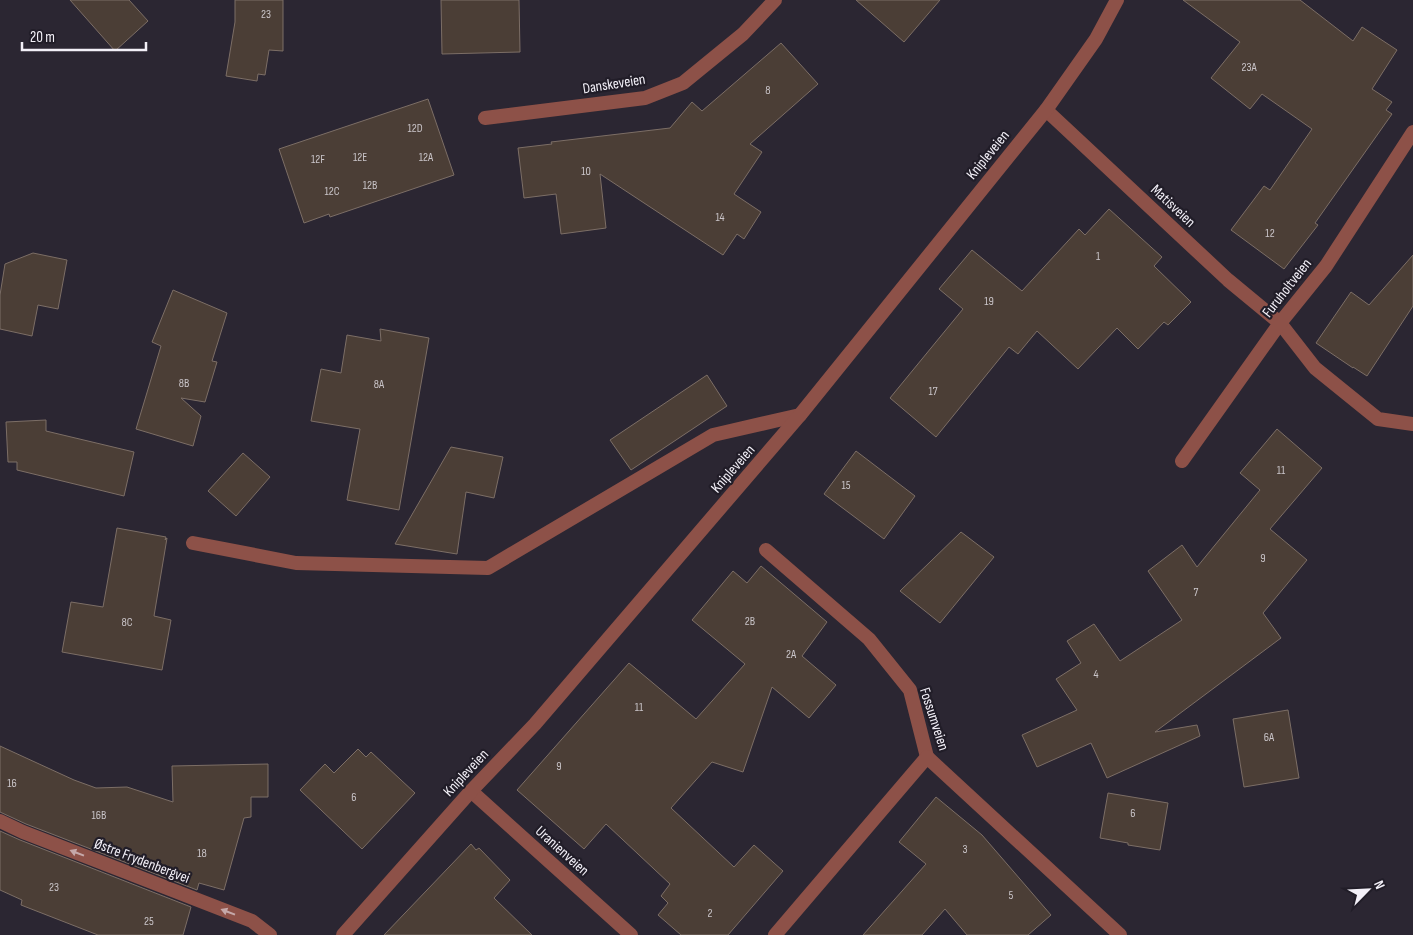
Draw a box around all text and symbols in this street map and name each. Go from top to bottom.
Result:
house number: 23 [261,7,271,22]
scale bar [22,20,146,52]
text: 20 m [30,28,55,47]
house number: 23A [1241,60,1257,75]
street label: Danskeveien [581,70,647,98]
house number: 8 [765,83,771,98]
house number: 12D [407,121,423,136]
street label: Knipleveien [962,127,1014,183]
house number: 12E [353,150,367,165]
house number: 12A [419,150,434,165]
house number: 12F [311,152,325,167]
house number: 10 [581,164,591,179]
house number: 12B [363,178,377,193]
street label: Matisveien [1147,181,1199,231]
house number: 12C [324,184,340,199]
house number: 14 [715,210,725,225]
house number: 12 [1265,226,1275,241]
house number: 1 [1096,249,1101,264]
street label: Furuholtveien [1258,255,1316,321]
house number: 19 [984,294,994,309]
house number: 8B [179,376,189,391]
house number: 8A [374,377,385,392]
house number: 17 [929,384,938,399]
street label: Knipleveien [707,441,759,497]
house number: 11 [1277,463,1286,478]
house number: 15 [841,478,851,493]
house number: 9 [1260,551,1266,566]
house number: 7 [1194,585,1199,600]
house number: 2B [745,614,755,629]
house number: 8C [121,615,133,630]
house number: 2A [786,647,797,662]
house number: 4 [1093,667,1099,682]
street label: Fossumveien [915,685,953,753]
house number: 11 [635,700,644,715]
house number: 6A [1264,730,1275,745]
street label: Knipleveien [439,745,493,801]
house number: 9 [556,759,562,774]
house number: 16 [7,776,17,791]
house number: 6 [351,790,357,805]
house number: 6 [1130,806,1136,821]
house number: 16B [92,808,106,823]
street label: Uranienveien [531,822,593,880]
street label: Østre Frydenbergvei [92,834,193,888]
house number: 3 [962,842,968,857]
house number: 18 [197,846,207,861]
one-way arrow [70,848,84,856]
north arrow [1343,865,1393,915]
text: N [1370,878,1389,892]
house number: 23 [49,880,59,895]
house number: 5 [1009,888,1014,903]
house number: 2 [708,906,713,921]
one-way arrow [221,907,235,915]
house number: 25 [144,914,154,929]

